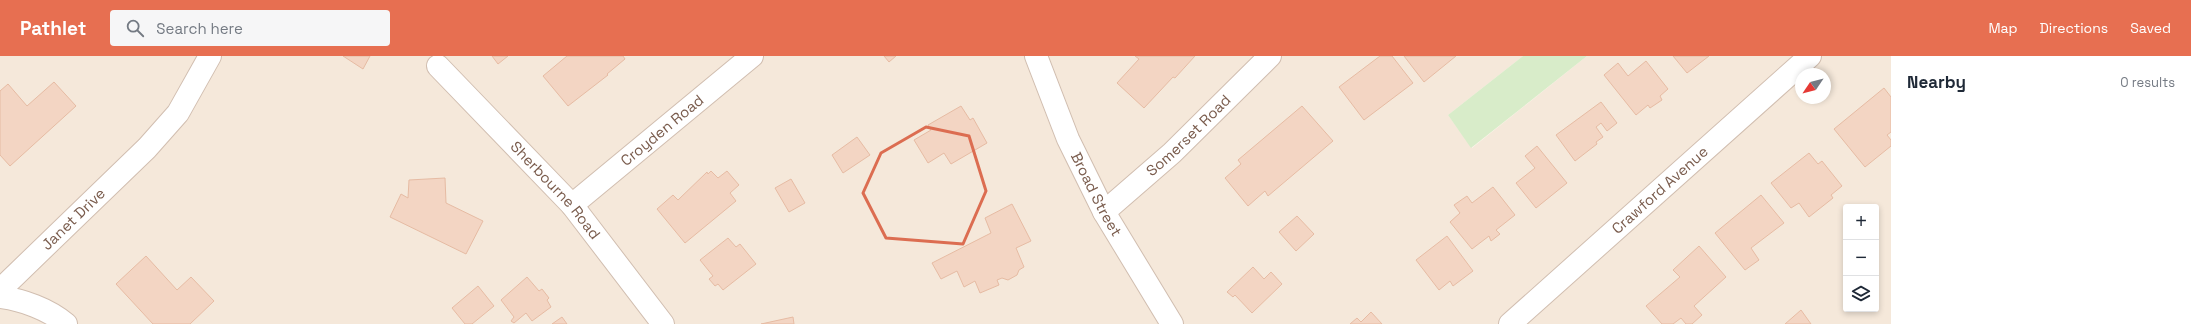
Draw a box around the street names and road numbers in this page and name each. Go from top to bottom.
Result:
street label: Croyden Road [616,90,707,170]
street label: Somerset Road [1142,90,1234,180]
street label: Sherbourne Road [507,137,605,243]
street label: Crawford Avenue [1607,142,1712,238]
street label: Broad Street [1067,149,1127,240]
street label: Janet Drive [37,183,109,254]

